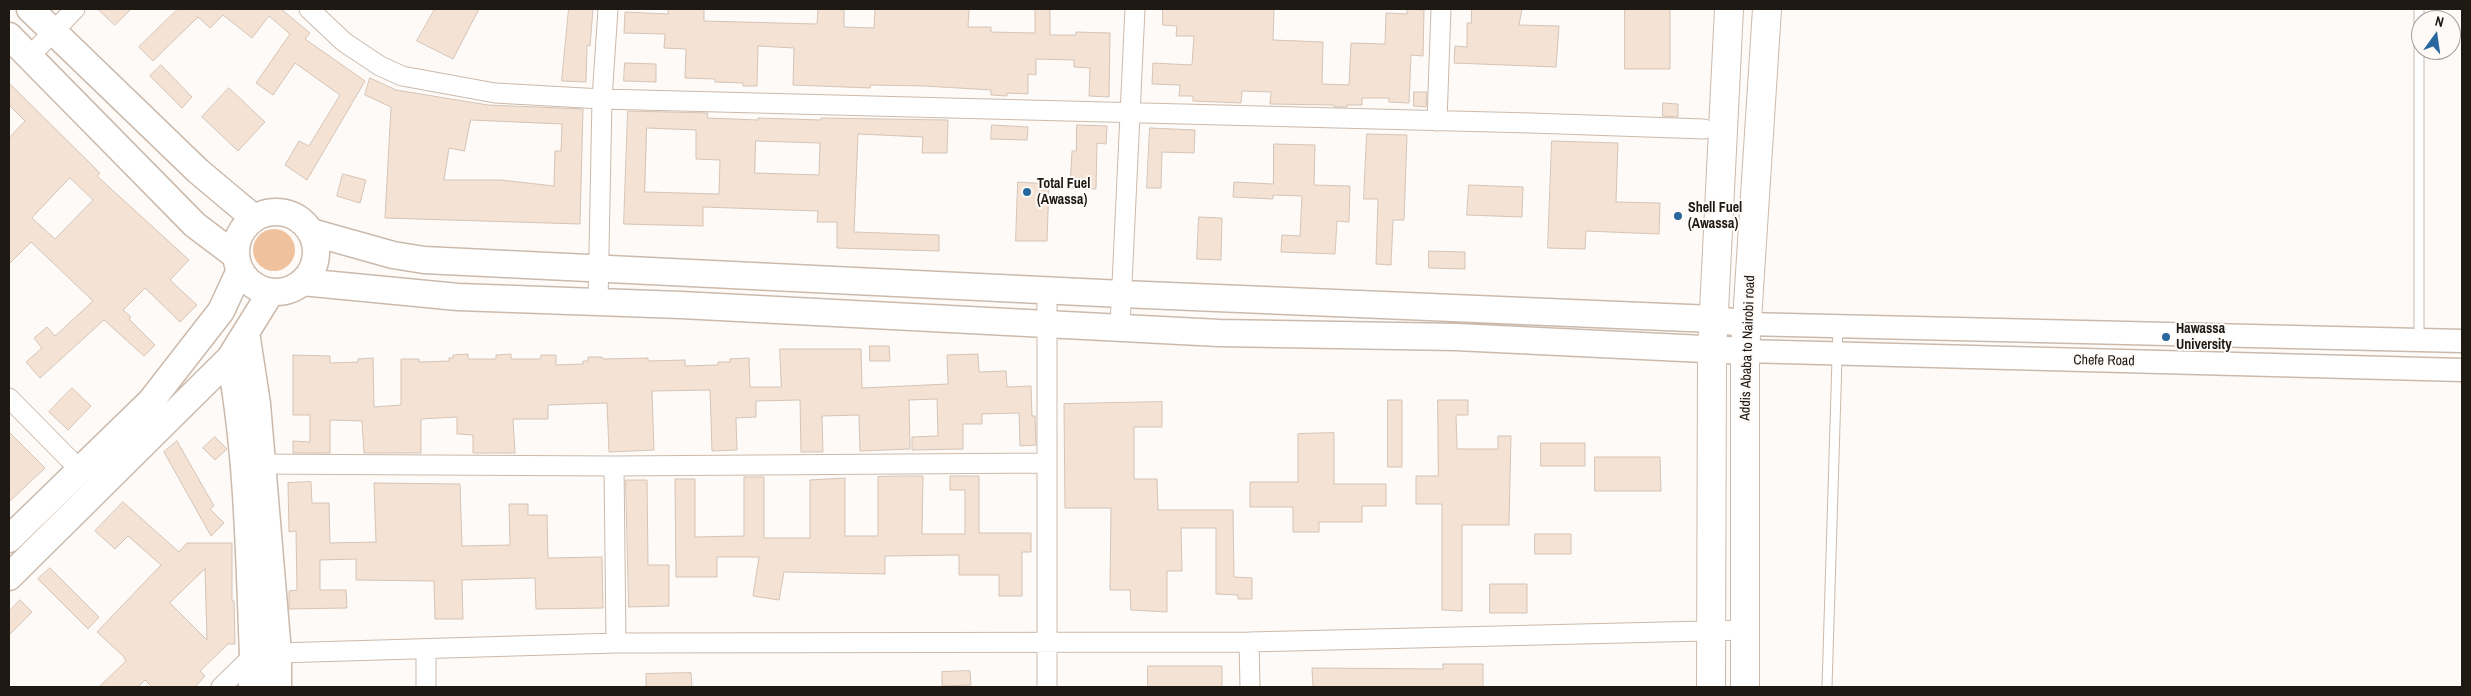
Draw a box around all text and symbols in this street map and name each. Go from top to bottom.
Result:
north arrow [2411,10,2461,60]
text: N [2433,12,2446,31]
place label: Total Fuel (Awassa) [1037,176,1090,208]
marker: Total Fuel (Awassa) [1021,186,1033,198]
place label: Shell Fuel (Awassa) [1688,200,1742,232]
marker: Shell Fuel (Awassa) [1672,210,1684,222]
street label: Addis Ababa to Nairobi road [1737,275,1759,421]
place label: Hawassa University [2176,321,2232,354]
marker: Hawassa University [2160,331,2172,343]
street label: Chefe Road [2073,352,2135,370]

